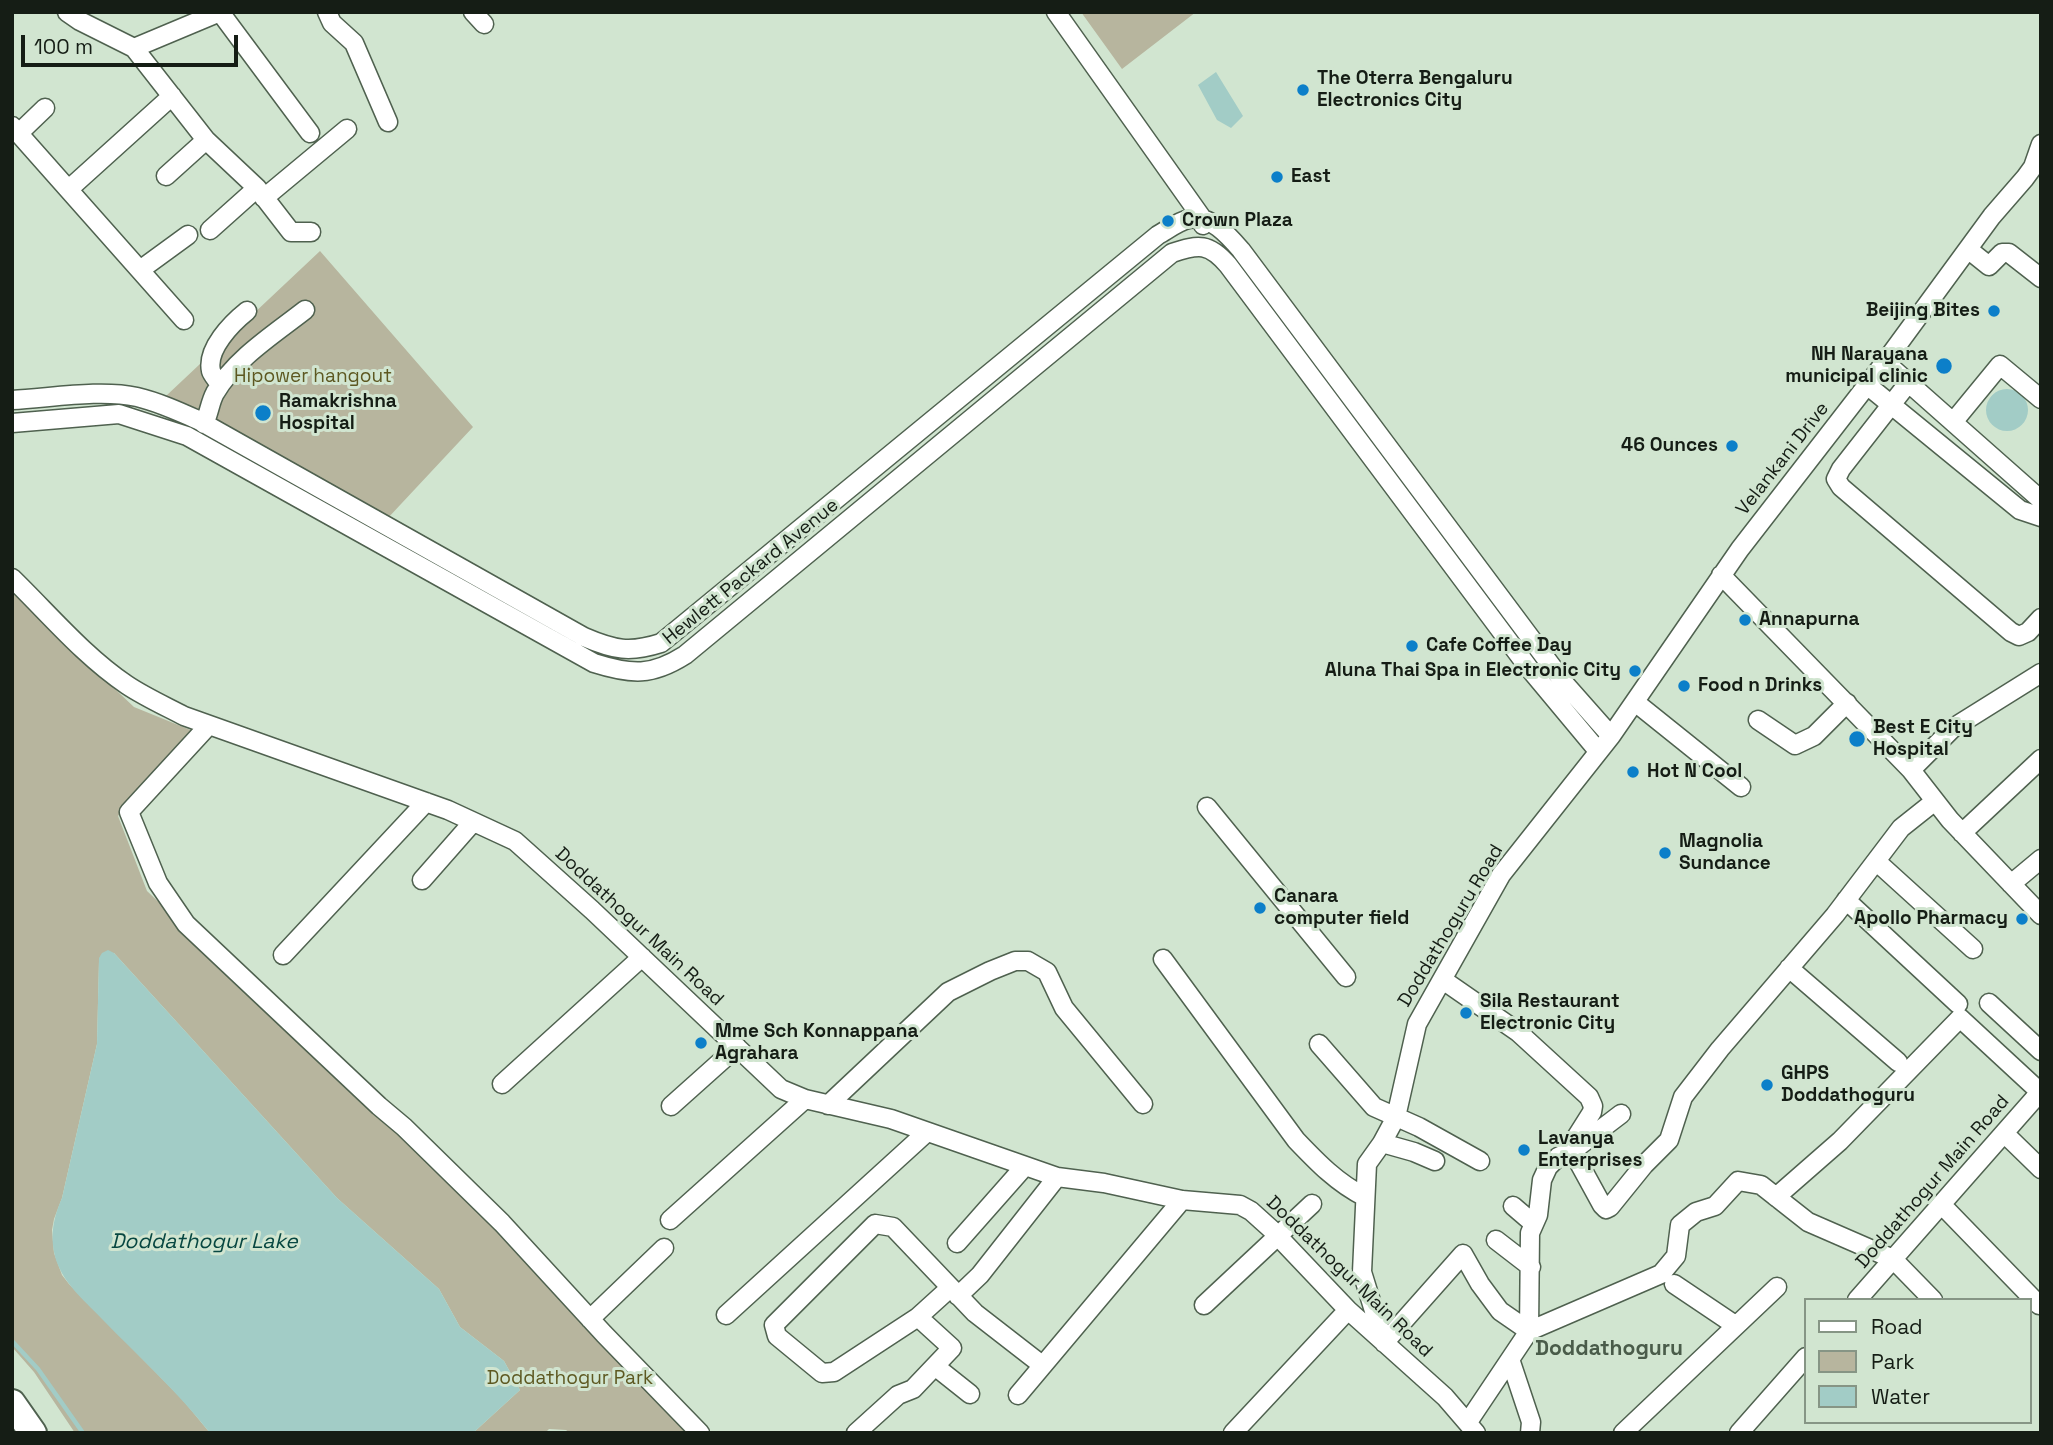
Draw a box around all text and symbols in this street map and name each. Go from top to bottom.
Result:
scale bar [24,21,242,65]
text: 100 m [34,33,93,60]
place label: The Oterra Bengaluru Electronics City [1317,68,1513,112]
marker: The Oterra Bengaluru Electronics City [1295,82,1311,98]
place label: East [1291,166,1331,188]
marker: East [1269,169,1285,185]
place label: Crown Plaza [1182,210,1293,232]
marker: Crown Plaza [1160,213,1176,229]
place label: Beijing Bites [1866,300,1980,322]
marker: Beijing Bites [1986,303,2002,319]
place label: NH Narayana municipal clinic [1785,344,1928,388]
marker: NH Narayana municipal clinic [1934,356,1954,376]
park label: Hipower hangout [234,366,392,388]
place label: Ramakrishna Hospital [279,391,397,435]
street label: Velankani Drive [1732,398,1834,520]
marker: Ramakrishna Hospital [253,403,273,423]
place label: 46 Ounces [1621,435,1718,457]
marker: 46 Ounces [1724,438,1740,454]
street label: Hewlett Packard Avenue [658,494,844,650]
place label: Annapurna [1759,609,1859,631]
marker: Annapurna [1737,612,1753,628]
place label: Cafe Coffee Day [1426,635,1572,657]
marker: Cafe Coffee Day [1404,638,1420,654]
place label: Aluna Thai Spa in Electronic City [1325,660,1621,682]
marker: Aluna Thai Spa in Electronic City [1627,663,1643,679]
place label: Food n Drinks [1698,675,1822,697]
marker: Food n Drinks [1676,678,1692,694]
place label: Best E City Hospital [1873,717,1973,761]
marker: Best E City Hospital [1847,729,1867,749]
place label: Hot N Cool [1647,761,1742,783]
marker: Hot N Cool [1625,764,1641,780]
place label: Magnolia Sundance [1679,831,1771,875]
street label: Doddathoguru Road [1393,841,1509,1011]
street label: Doddathogur Main Road [550,843,728,1011]
marker: Magnolia Sundance [1657,845,1673,861]
place label: Canara computer field [1274,886,1409,930]
marker: Canara computer field [1252,900,1268,916]
place label: Apollo Pharmacy [1854,908,2008,930]
marker: Apollo Pharmacy [2014,911,2030,927]
place label: Sila Restaurant Electronic City [1480,991,1620,1035]
marker: Sila Restaurant Electronic City [1458,1005,1474,1021]
place label: Mme Sch Konnappana Agrahara [715,1021,919,1065]
marker: Mme Sch Konnappana Agrahara [693,1035,709,1051]
place label: GHPS Doddathoguru [1781,1063,1915,1107]
marker: GHPS Doddathoguru [1759,1077,1775,1093]
street label: Doddathogur Main Road [1851,1091,2015,1273]
place label: Lavanya Enterprises [1538,1128,1642,1172]
marker: Lavanya Enterprises [1516,1142,1532,1158]
street label: Doddathogur Main Road [1261,1192,1437,1362]
water label: Doddathogur Lake [110,1229,298,1255]
legend [1804,1298,2032,1424]
text: Road [1871,1313,1923,1340]
district label: Doddathoguru [1535,1336,1683,1362]
text: Park [1871,1348,1915,1375]
park label: Doddathogur Park [487,1368,653,1390]
text: Water [1871,1383,1930,1410]

